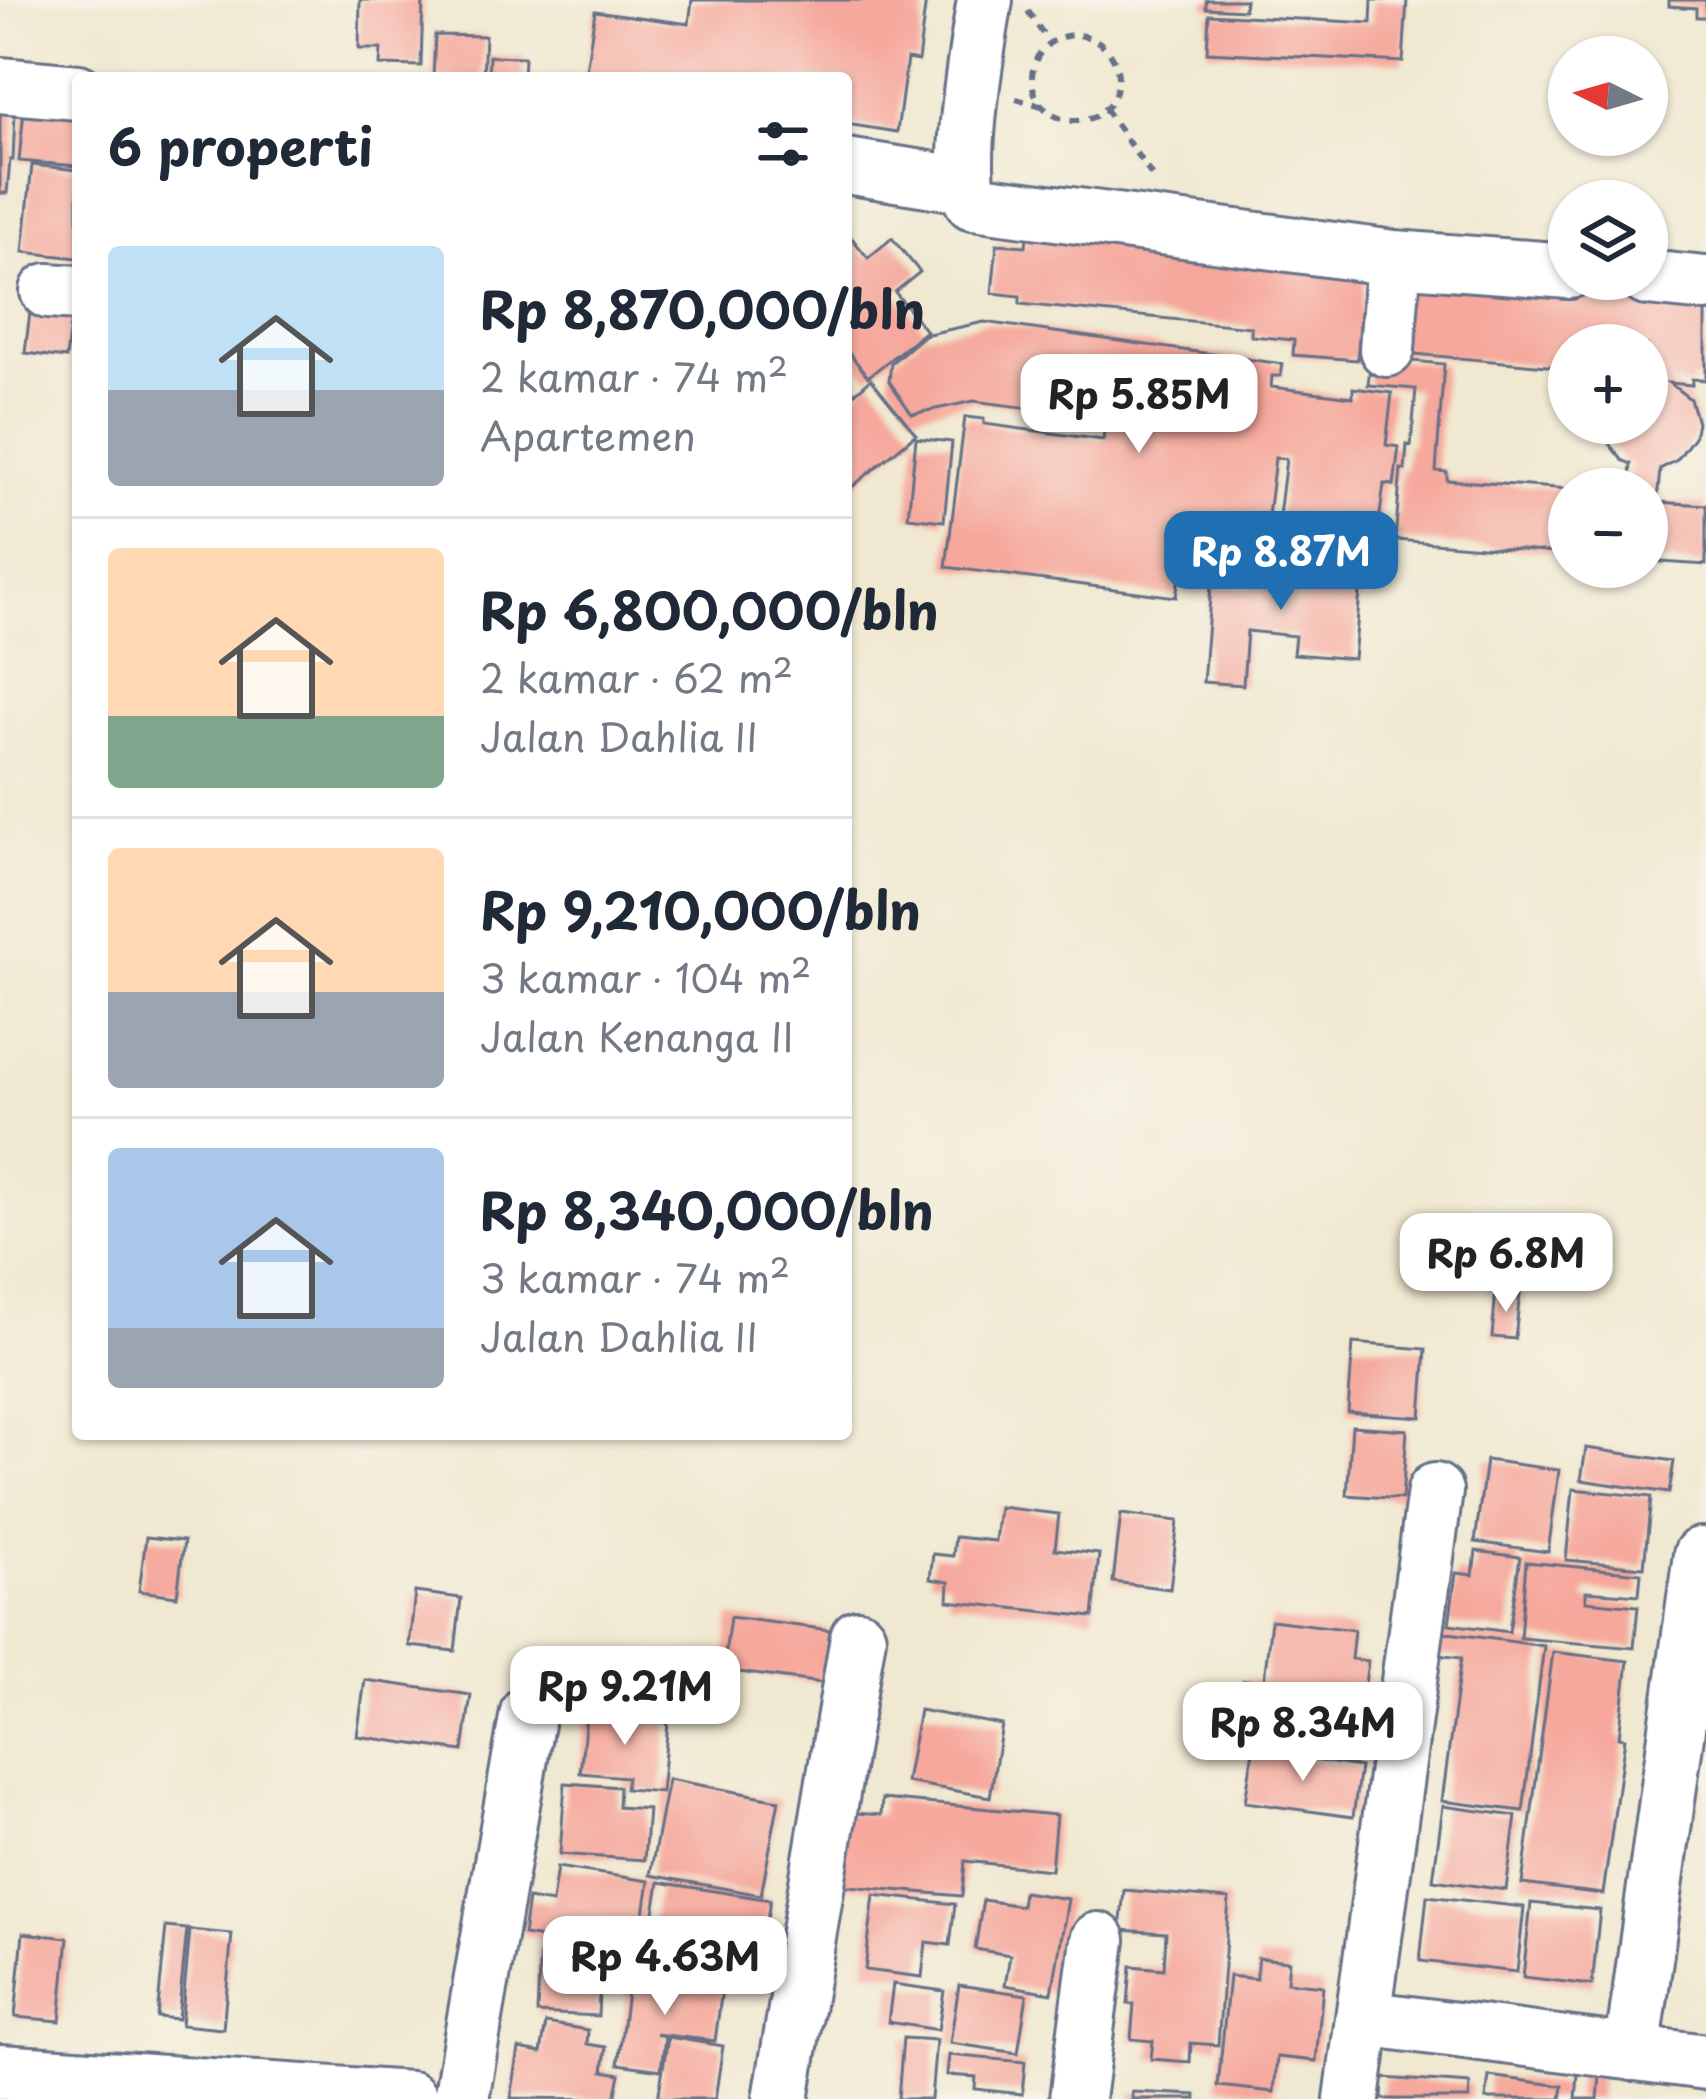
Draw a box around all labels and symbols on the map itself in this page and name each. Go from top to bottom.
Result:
north arrow [1548,36,1668,156]
pin: Rp 5.85M [1015,354,1263,456]
pin: Rp 8.87M [1157,511,1405,613]
pin: Rp 6.8M [1395,1213,1617,1315]
pin: Rp 9.21M [501,1646,749,1748]
pin: Rp 8.34M [1179,1682,1427,1784]
pin: Rp 4.63M [541,1916,789,2018]

